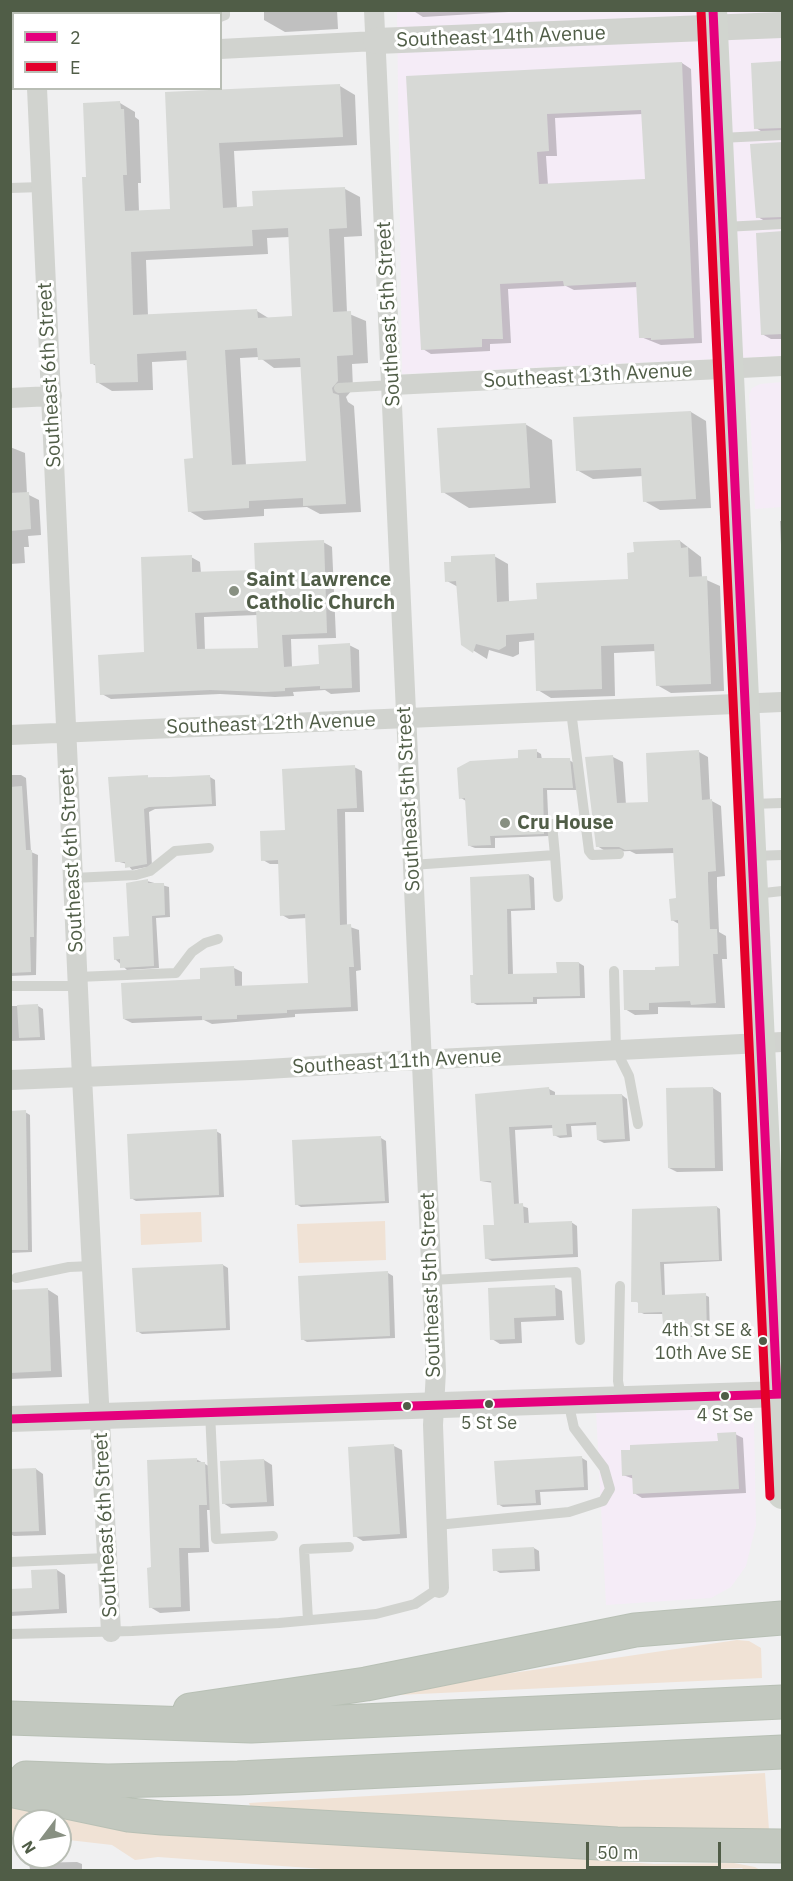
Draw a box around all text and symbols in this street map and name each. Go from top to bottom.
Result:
legend [12,12,222,90]
street label: Southeast 14th Avenue [396,21,606,53]
text: 2 [70,26,81,49]
text: E [70,56,81,79]
street label: Southeast 5th Street [372,221,406,407]
street label: Southeast 6th Street [33,282,67,468]
street label: Southeast 13th Avenue [483,359,693,393]
place label: Saint Lawrence Catholic Church [246,568,395,615]
marker: Saint Lawrence Catholic Church [227,584,241,598]
street label: Southeast 5th Street [392,706,426,892]
street label: Southeast 12th Avenue [166,708,376,740]
street label: Southeast 6th Street [55,767,89,953]
place label: Cru House [517,811,614,835]
marker: Cru House [498,816,512,830]
street label: Southeast 11th Avenue [292,1045,502,1079]
street label: Southeast 5th Street [416,1192,446,1378]
place label: 4th St SE & 10th Ave SE [655,1320,752,1362]
marker: 4th St SE & 10th Ave SE [757,1335,769,1347]
marker: 4 St Se [719,1390,731,1402]
marker: 5 St Se [483,1398,495,1410]
unlabelled marker [401,1400,413,1412]
place label: 4 St Se [697,1405,753,1427]
place label: 5 St Se [461,1413,517,1435]
street label: Southeast 6th Street [89,1432,123,1618]
north arrow [12,1809,72,1869]
scale bar [589,1830,724,1868]
text: N [17,1837,40,1858]
text: 50 m [597,1841,639,1864]

